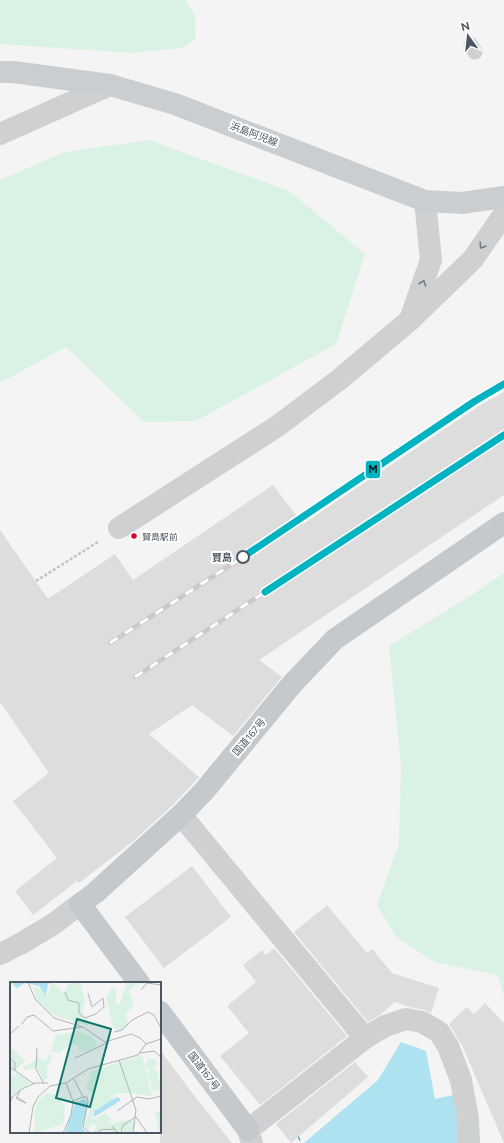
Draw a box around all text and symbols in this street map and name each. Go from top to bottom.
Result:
north arrow [448,16,488,56]
text: N [460,19,471,34]
street label: 浜島阿児線 [228,119,280,149]
one-way arrow [480,242,487,249]
one-way arrow [418,280,426,287]
line badge: M [365,460,381,479]
text: M [368,463,378,476]
marker: 賢島駅前 [129,531,139,541]
place label: 賢島駅前 [142,531,178,542]
marker: 賢島 [236,550,250,564]
place label: 賢島 [212,551,232,564]
street label: 国道167号 [230,716,268,758]
inset map [10,982,161,1133]
street label: 国道167号 [185,1049,223,1093]

